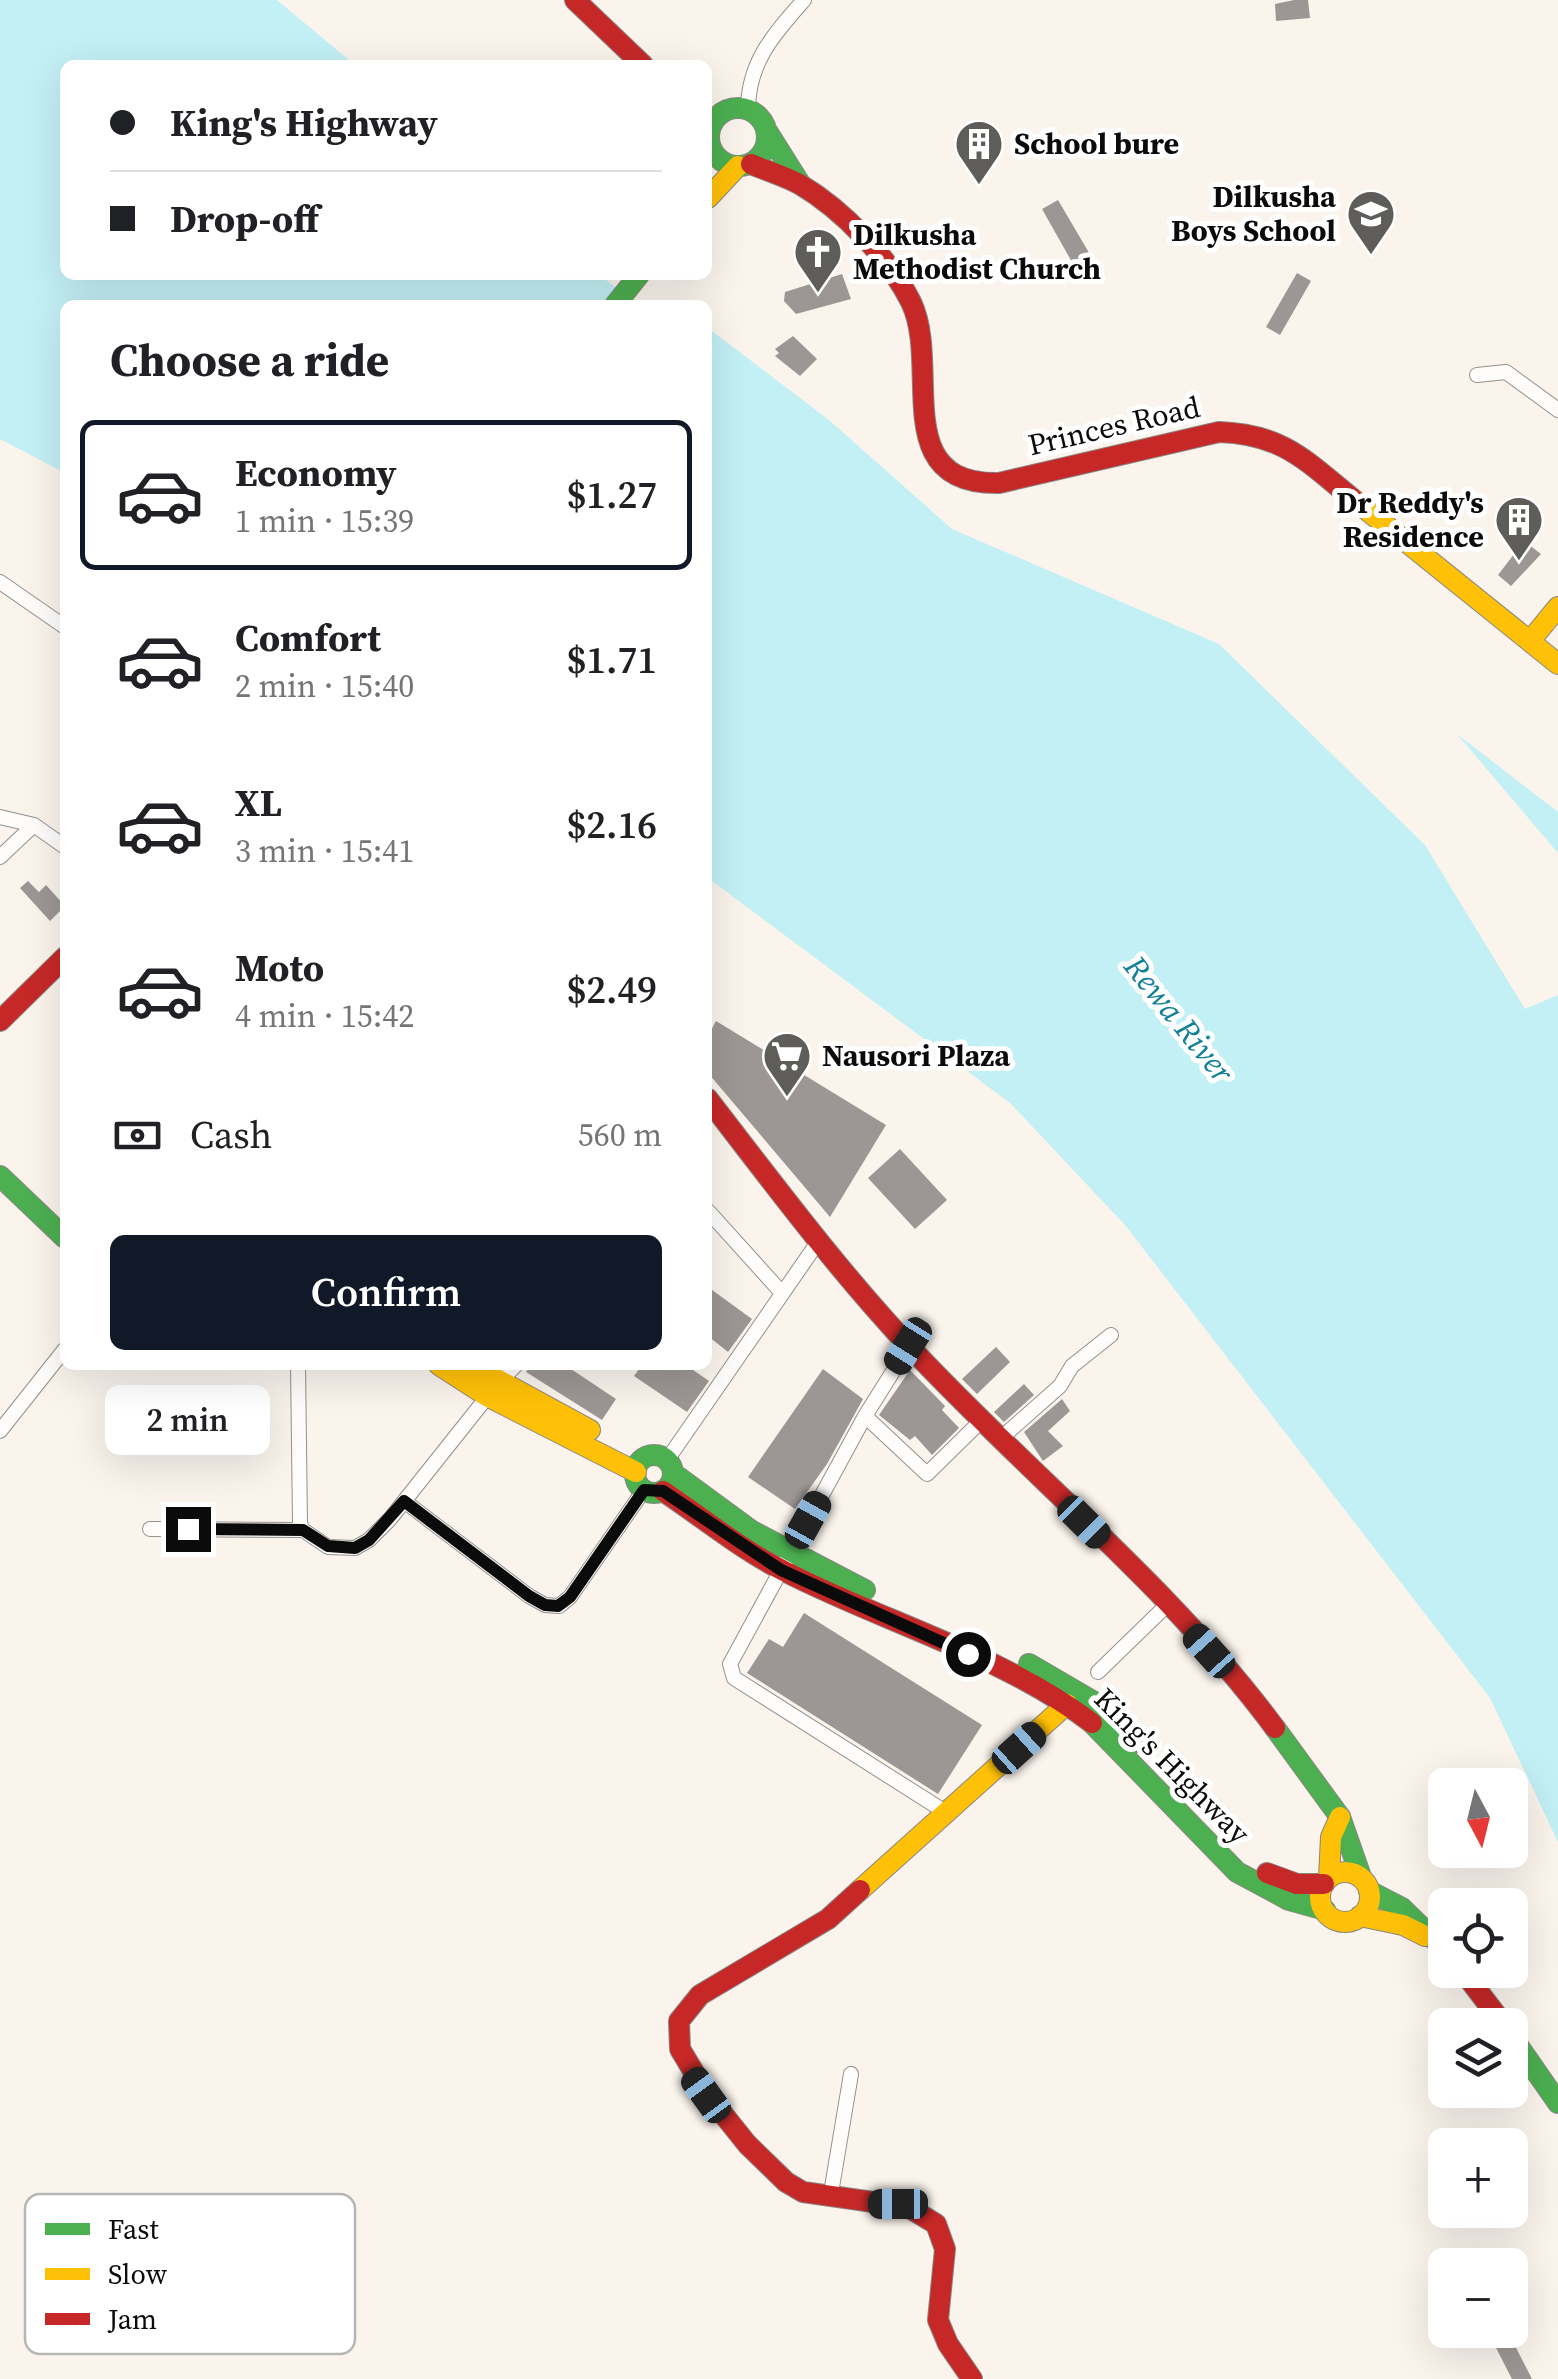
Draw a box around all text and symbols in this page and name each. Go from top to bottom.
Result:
text: King's Highway [170,97,438,149]
building icon: School bure [953,118,1005,186]
place label: School bure [1014,123,1179,164]
place label: Dilkusha Boys School [1171,176,1337,251]
school or university icon: Dilkusha Boys School [1345,188,1397,256]
text: Drop-off [170,193,319,245]
place label: Dilkusha Methodist Church [853,214,1101,289]
church icon: Dilkusha Methodist Church [792,226,844,294]
text: Choose a ride [110,329,389,391]
street label: Princes Road [1024,386,1204,465]
text: Economy [235,447,397,499]
icon: car [115,450,205,540]
text: $1.27 [567,469,657,521]
place label: Dr Reddy's Residence [1336,482,1484,557]
building icon: Dr Reddy's Residence [1493,494,1545,562]
text: 1 min · 15:39 [235,499,414,543]
text: Comfort [235,612,381,664]
icon: car [115,615,205,705]
text: $1.71 [567,634,657,686]
text: 2 min · 15:40 [235,664,414,708]
text: XL [235,777,282,829]
icon: car [115,780,205,870]
text: $2.16 [567,799,657,851]
text: 3 min · 15:41 [235,829,414,873]
text: Moto [235,942,324,994]
icon: car [115,945,205,1035]
water label: Rewa River [1114,945,1245,1093]
text: $2.49 [567,964,657,1016]
text: 4 min · 15:42 [235,994,414,1038]
supermarket icon: Nausori Plaza [761,1030,813,1098]
place label: Nausori Plaza [822,1035,1011,1076]
icon: cash [110,1108,165,1163]
text: Cash [190,1109,272,1161]
text: 560 m [578,1113,662,1157]
button: Confirm [110,1235,662,1350]
car [879,1313,937,1379]
callout: 2 min [106,1384,270,1454]
text: 2 min [146,1398,229,1442]
car [780,1486,836,1554]
car [1052,1490,1116,1554]
route end [166,1507,211,1552]
car [1178,1619,1240,1683]
route start [946,1632,991,1677]
street label: King's Highway [1085,1679,1260,1853]
car [987,1717,1051,1779]
north arrow [1428,1768,1528,1868]
map controls [1428,1768,1528,2348]
button: locate [1428,1888,1528,1988]
button: layers [1428,2008,1528,2108]
car [676,2062,736,2128]
button: + [1428,2128,1528,2228]
car [868,2189,928,2219]
legend [25,2194,355,2354]
text: Fast [108,2210,159,2248]
button: − [1428,2248,1528,2348]
text: Slow [108,2255,168,2293]
text: Jam [107,2300,157,2338]

